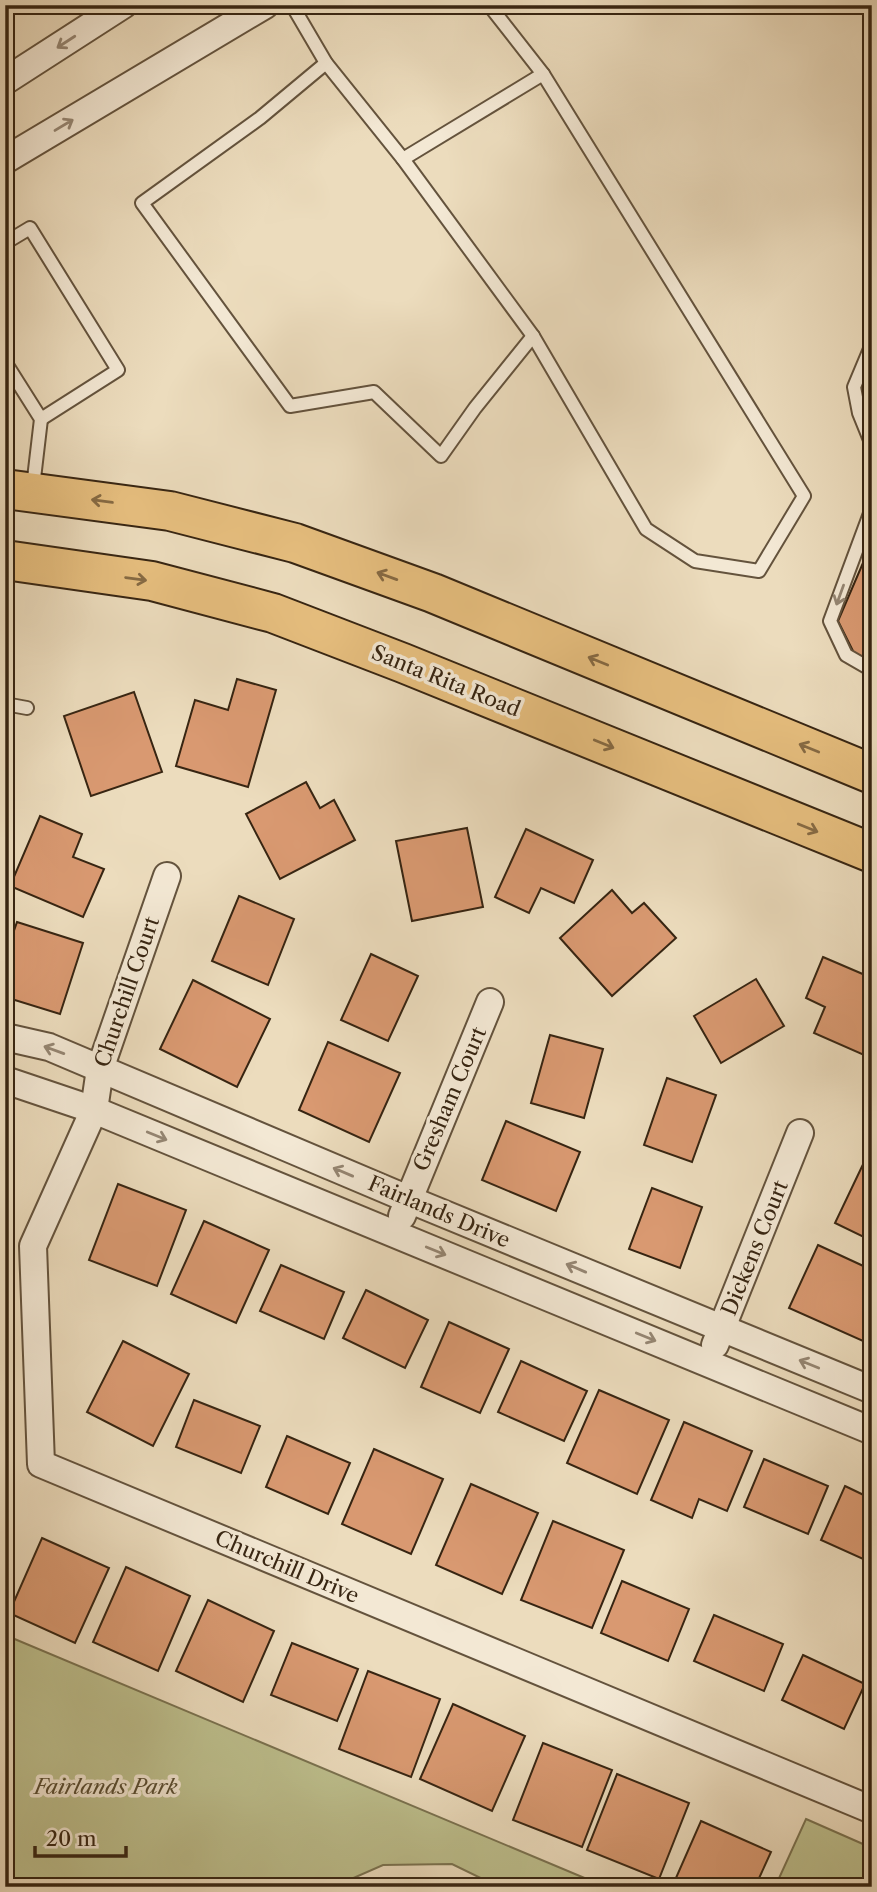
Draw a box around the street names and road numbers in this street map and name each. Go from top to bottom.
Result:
street label: Santa Rita Road [368,639,524,722]
street label: Churchill Court [89,913,164,1070]
street label: Gresham Court [408,1023,491,1175]
street label: Fairlands Drive [364,1170,514,1253]
street label: Dickens Court [716,1176,793,1319]
street label: Churchill Drive [211,1525,363,1608]

